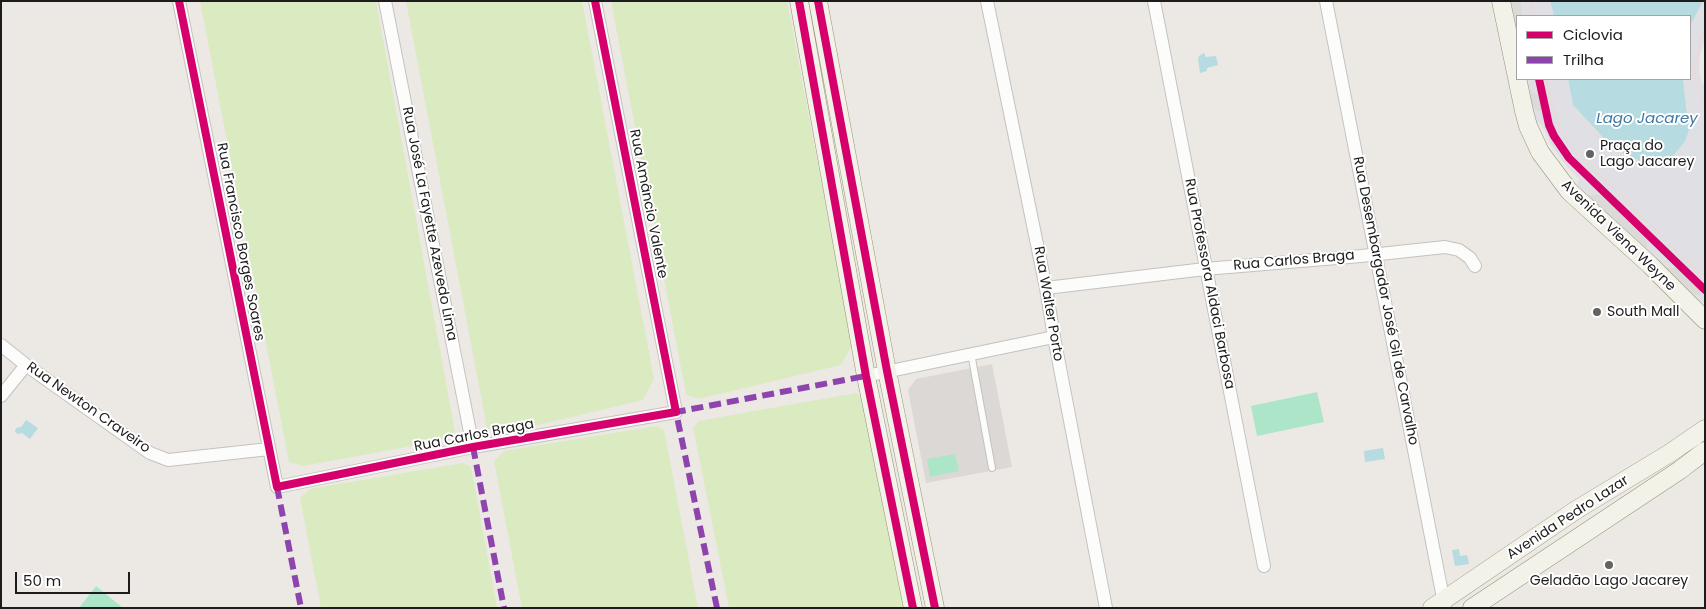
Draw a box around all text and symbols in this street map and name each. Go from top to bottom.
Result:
legend [1516,15,1691,80]
text: Ciclovia [1563,24,1623,45]
text: Trilha [1563,49,1604,70]
street label: Rua José La Fayette Azevedo Lima [398,105,460,343]
water label: Lago Jacarey [1596,110,1698,128]
street label: Rua Amâncio Valente [625,128,671,280]
place label: Praça do Lago Jacarey [1600,138,1694,170]
street label: Rua Francisco Borges Soares [213,141,267,343]
marker: Praça do Lago Jacarey [1584,148,1596,160]
street label: Rua Desembargador José Gil de Carvalho [1349,155,1421,447]
street label: Rua Professora Aldaci Barbosa [1180,177,1238,391]
street label: Avenida Viena Weyne [1557,177,1679,295]
street label: Rua Walter Porto [1030,245,1066,363]
street label: Rua Carlos Braga [1233,247,1355,275]
place label: South Mall [1607,304,1679,320]
marker: South Mall [1591,306,1603,318]
street label: Rua Newton Craveiro [23,359,153,457]
street label: Rua Carlos Braga [413,416,535,456]
street label: Avenida Pedro Lazar [1504,472,1632,564]
marker: Geladão Lago Jacarey [1603,559,1615,571]
scale bar [18,562,132,594]
text: 50 m [23,570,61,591]
place label: Geladão Lago Jacarey [1530,573,1688,589]

